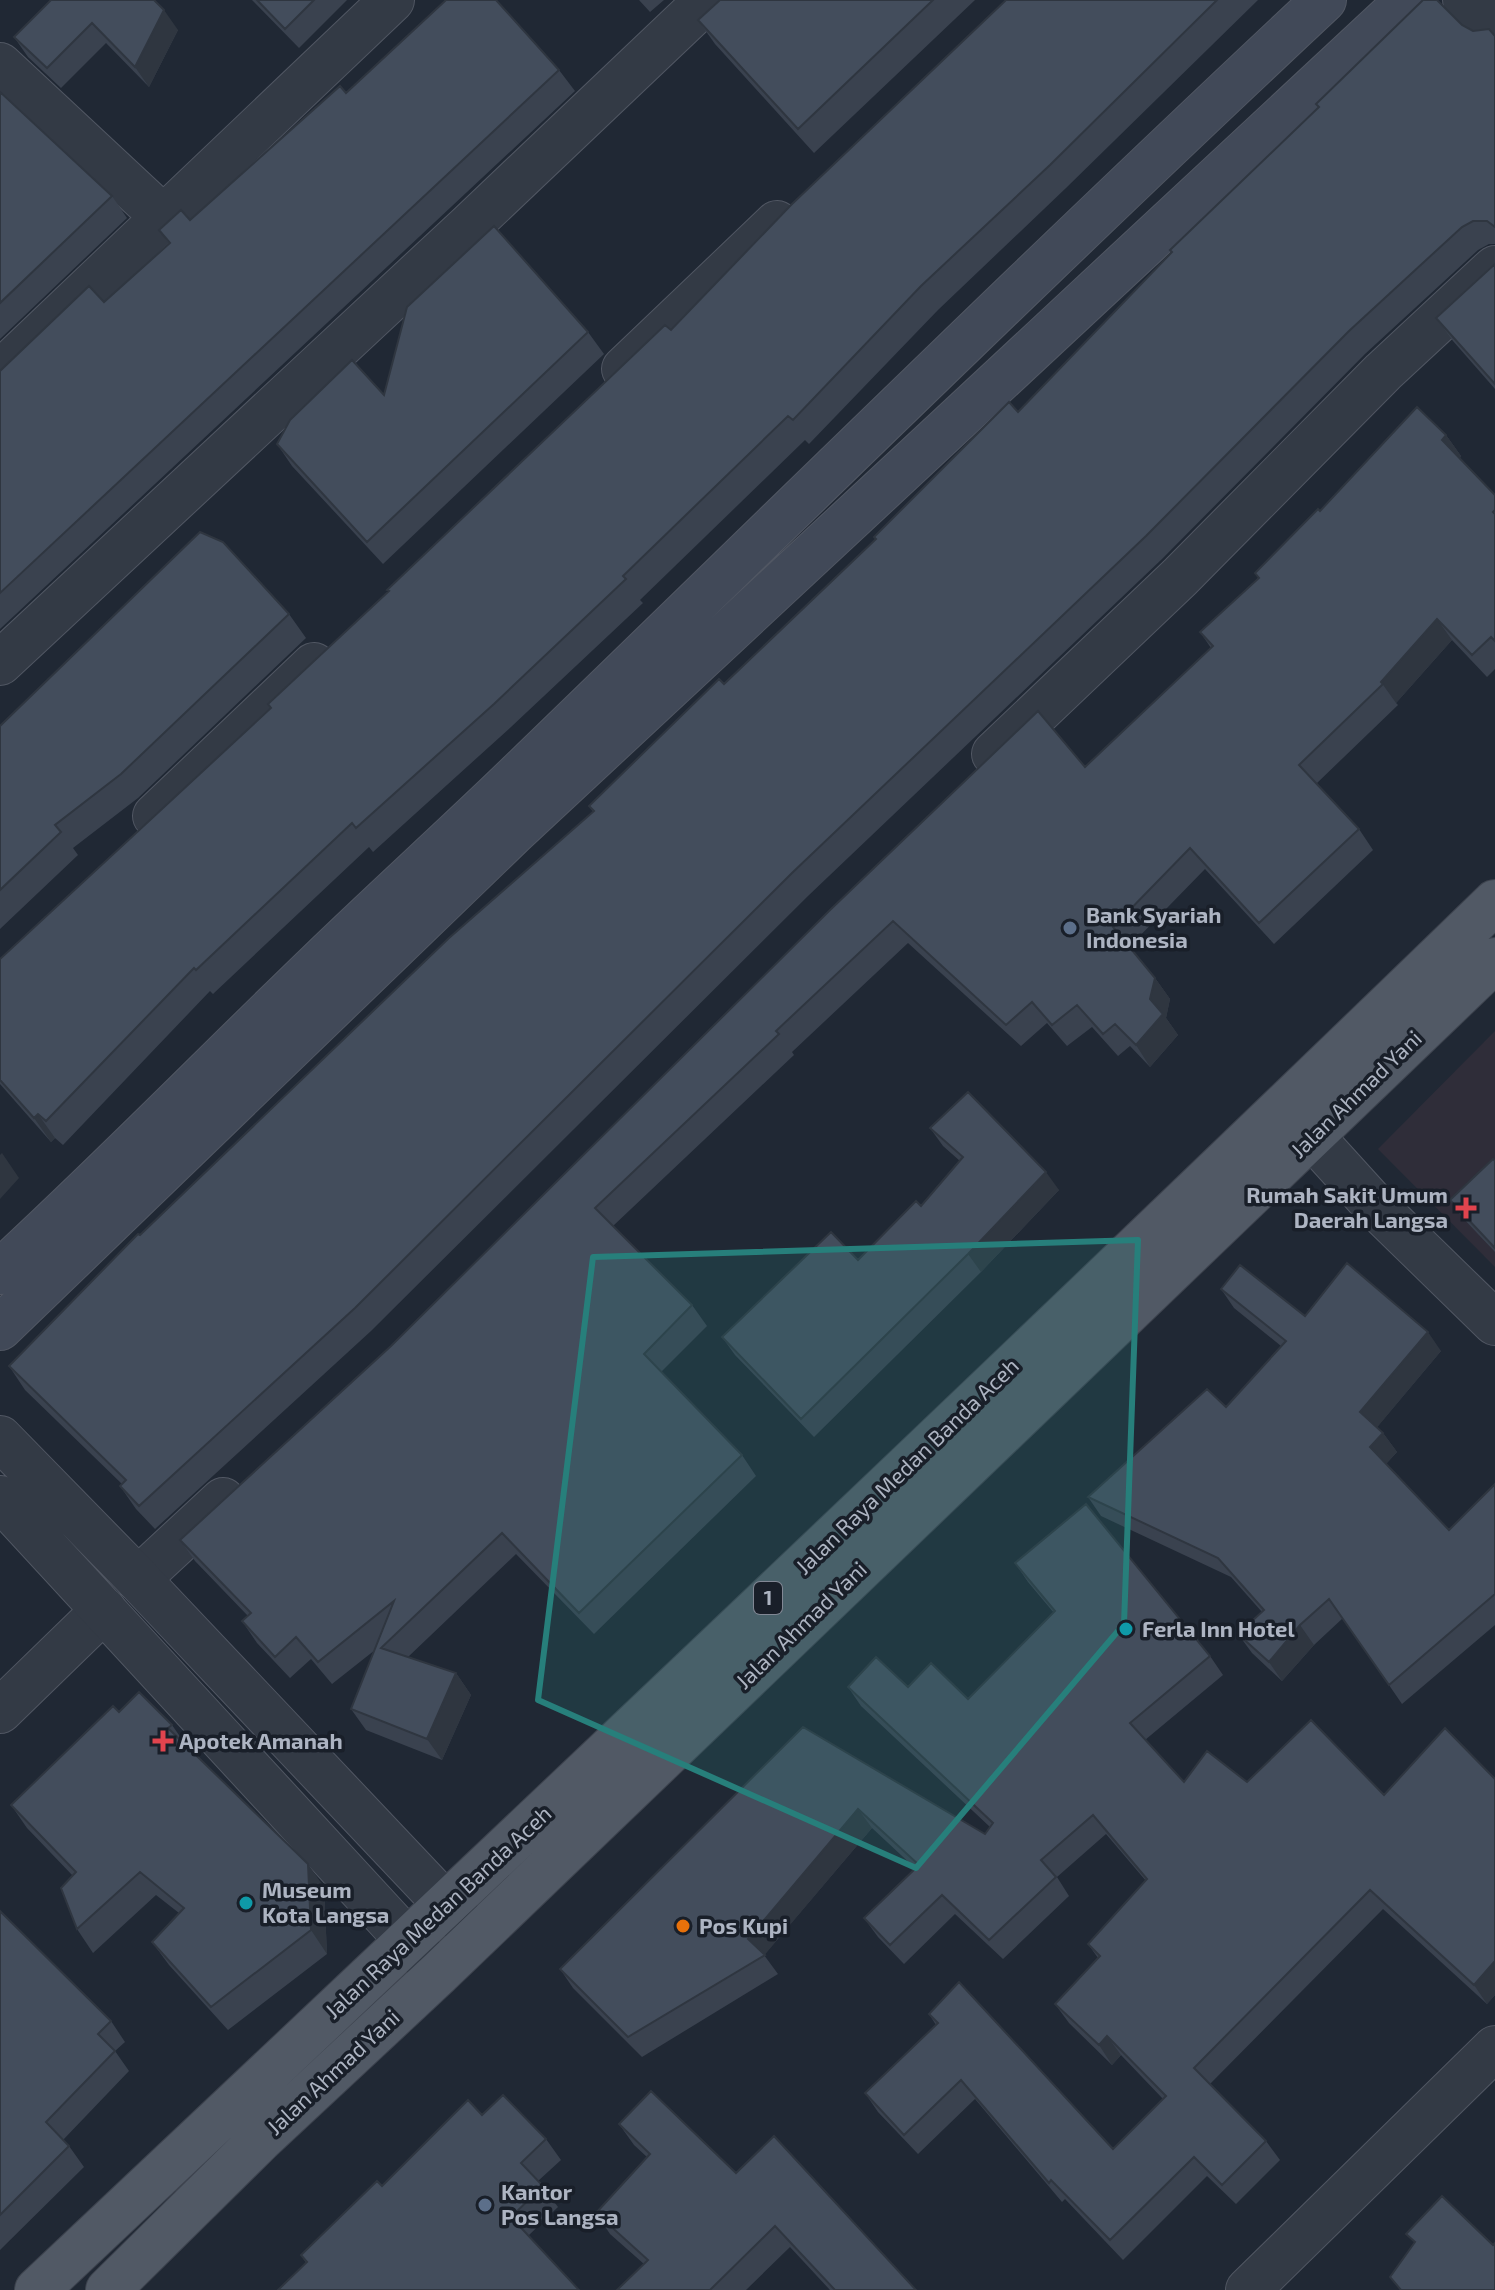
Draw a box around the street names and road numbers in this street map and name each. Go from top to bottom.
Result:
street label: Jalan Ahmad Yani [1285,1024,1426,1162]
street label: Jalan Raya Medan Banda Aceh [789,1352,1023,1579]
street label: Jalan Ahmad Yani [730,1555,871,1693]
road number: 1 [754,1582,782,1614]
street label: Jalan Raya Medan Banda Aceh [319,1799,556,2023]
street label: Jalan Ahmad Yani [261,2003,404,2139]

